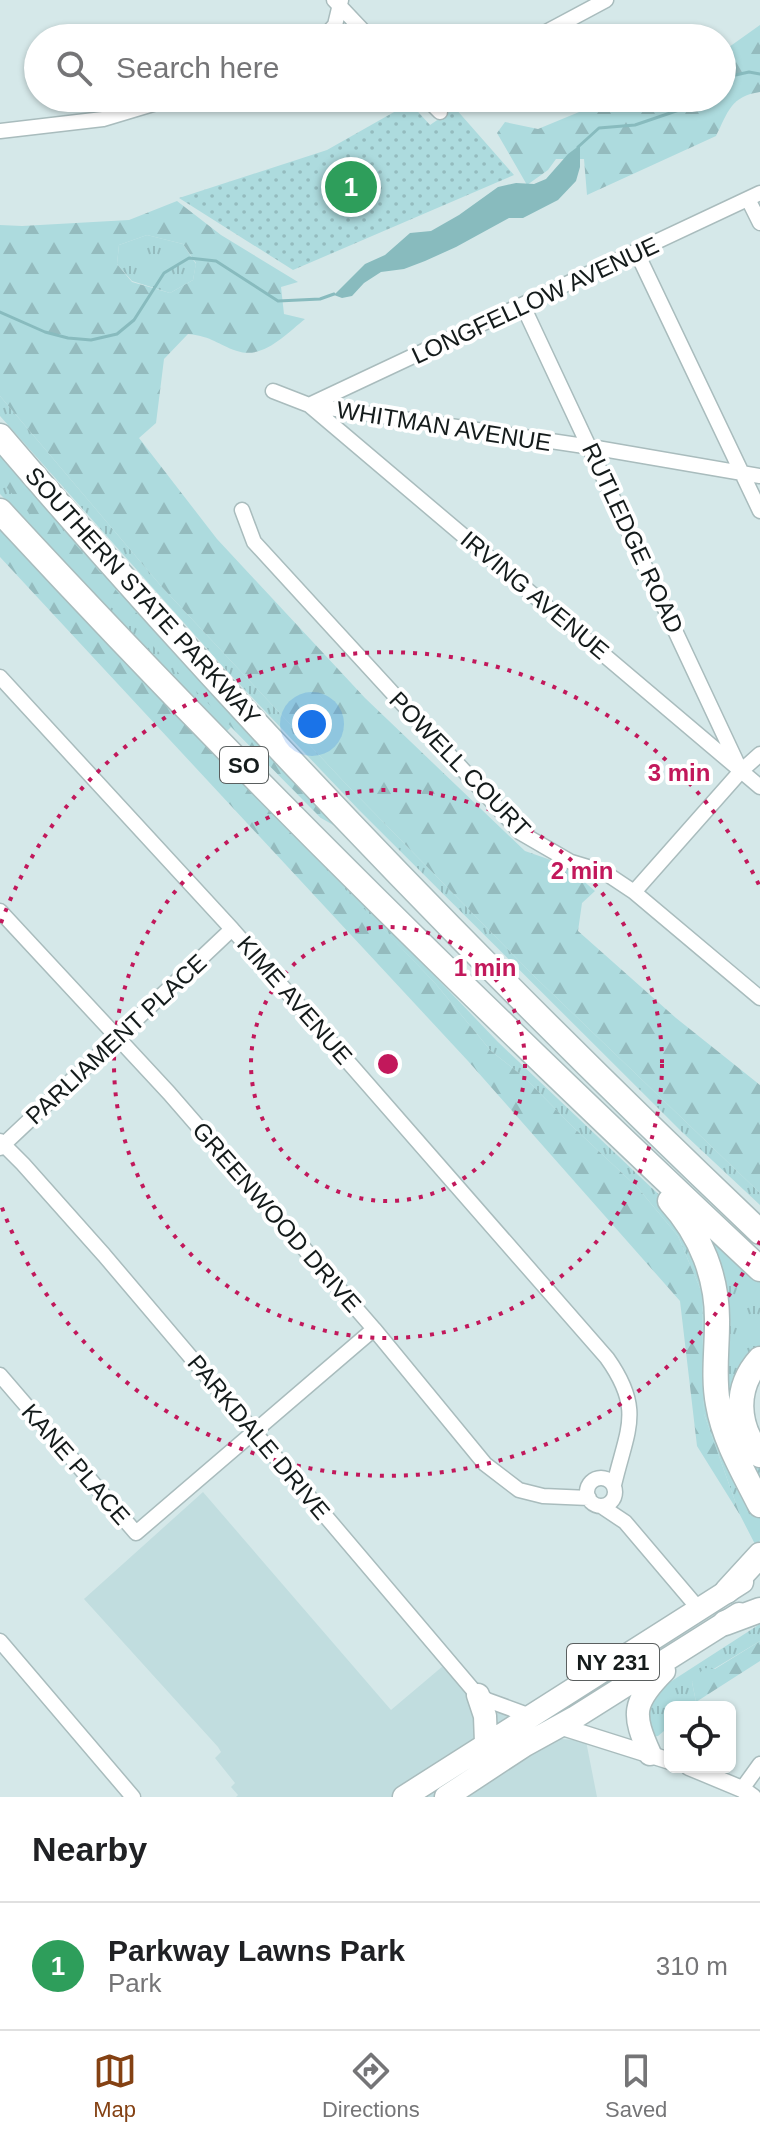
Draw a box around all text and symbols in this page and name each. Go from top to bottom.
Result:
search box [24,24,736,112]
icon: search [52,46,96,90]
text: Search here [116,51,279,84]
pin: 1 [325,157,377,217]
street label: LONGFELLOW AVENUE [407,231,663,369]
street label: WHITMAN AVENUE [335,396,553,456]
street label: RUTLEDGE ROAD [577,439,689,637]
street label: SOUTHERN STATE PARKWAY [20,462,266,730]
street label: IRVING AVENUE [456,525,614,665]
street label: POWELL COURT [384,686,536,842]
your location [292,704,332,744]
road number: SO [220,747,268,783]
text: 3 min [648,759,710,786]
text: 2 min [551,857,613,884]
street label: KIME AVENUE [232,930,358,1070]
street label: PARLIAMENT PLACE [20,948,212,1130]
text: 1 min [454,954,516,981]
centre of rings [374,1050,402,1078]
street label: GREENWOOD DRIVE [187,1117,367,1317]
street label: PARKDALE DRIVE [182,1349,336,1525]
street label: KANE PLACE [16,1398,136,1530]
road number: NY 231 [567,1644,659,1680]
map controls [664,1701,736,1773]
button: locate [664,1701,736,1773]
text: Nearby [32,1830,147,1868]
text: Parkway Lawns Park [108,1934,405,1967]
text: 1 [51,1951,65,1981]
text: 310 m [656,1951,728,1981]
text: Park [108,1968,161,1998]
tab: Map [93,2049,137,2123]
tab: Directions [322,2049,420,2123]
tab: Saved [605,2049,667,2123]

